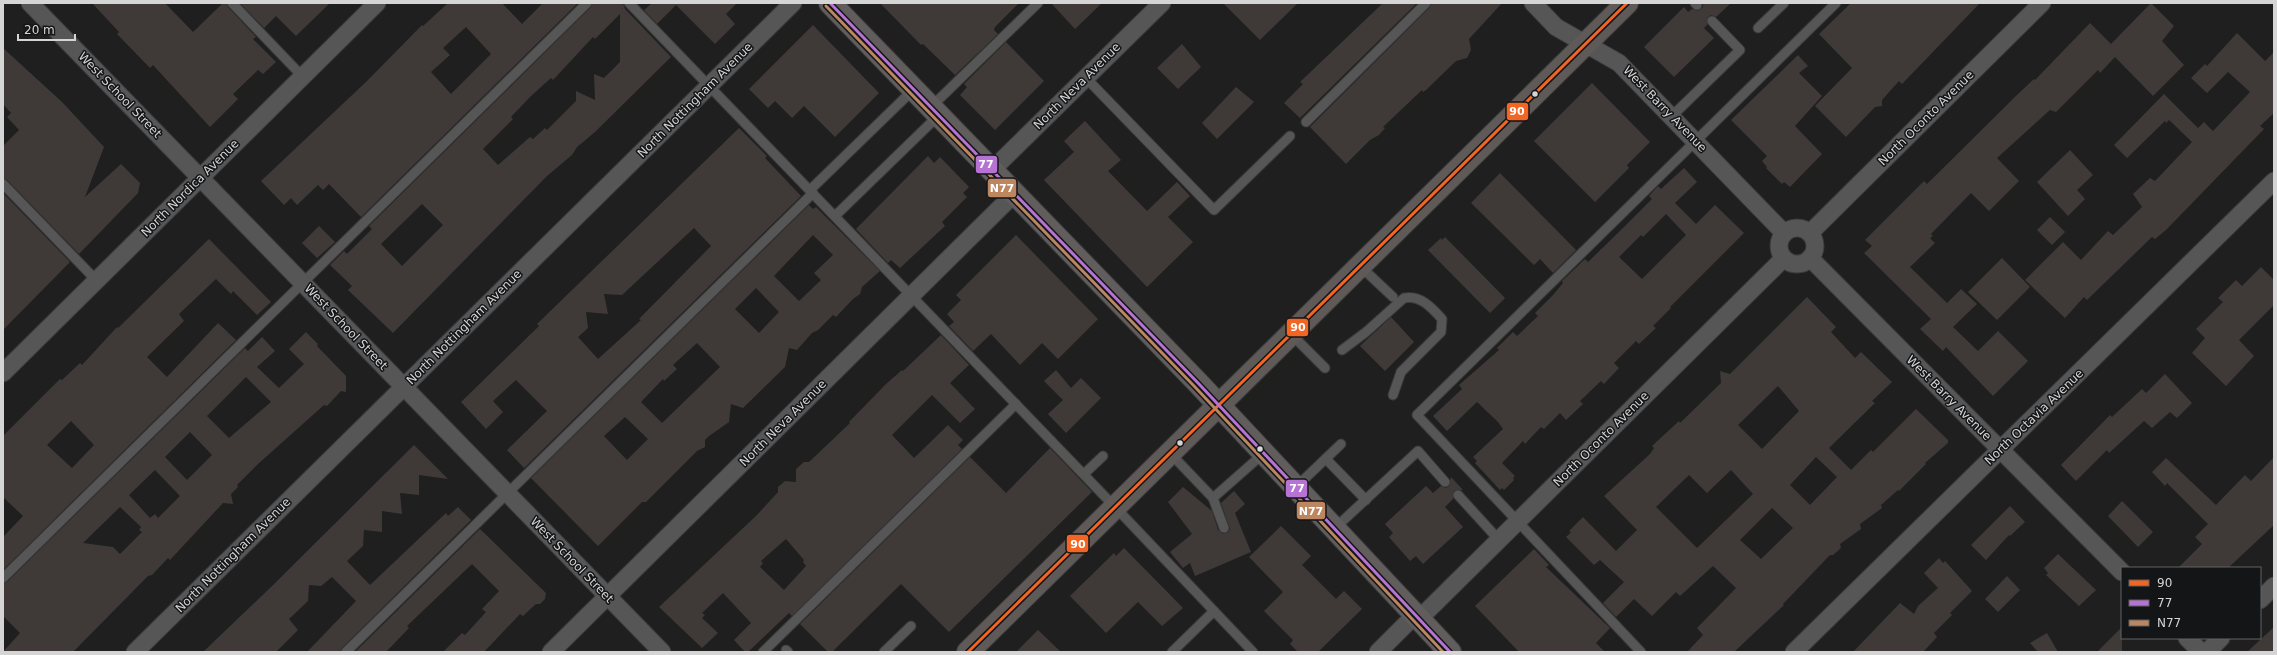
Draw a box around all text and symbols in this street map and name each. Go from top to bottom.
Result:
scale bar [18,16,75,42]
text: 20 m [24,23,55,37]
street label: North Nottingham Avenue [635,40,755,160]
street label: North Neva Avenue [1031,40,1123,132]
street label: West School Street [76,49,165,141]
street label: West Barry Avenue [1620,63,1710,155]
street label: North Oconto Avenue [1876,68,1976,168]
unlabelled marker [1530,89,1540,99]
line badge: 90 [1506,102,1529,121]
text: 90 [1509,105,1525,118]
street label: North Nordica Avenue [138,136,242,240]
line badge: 77 [975,155,998,174]
text: 77 [978,158,994,171]
line badge: N77 [987,178,1017,198]
text: N77 [990,182,1014,195]
street label: North Nottingham Avenue [404,267,524,387]
street label: West School Street [302,281,391,373]
line badge: 90 [1286,318,1309,337]
text: 90 [1290,321,1306,334]
street label: West Barry Avenue [1904,353,1994,443]
street label: North Octavia Avenue [1982,366,2086,468]
street label: North Neva Avenue [737,377,829,469]
street label: North Oconto Avenue [1551,389,1651,489]
unlabelled marker [1175,438,1185,448]
unlabelled marker [1255,444,1265,454]
line badge: 77 [1285,479,1308,498]
text: 77 [1289,482,1305,495]
street label: North Nottingham Avenue [173,495,293,615]
line badge: N77 [1296,501,1326,520]
text: N77 [1299,505,1323,518]
street label: West School Street [528,514,617,606]
line badge: 90 [1066,534,1089,553]
text: 90 [1070,538,1086,551]
legend [2121,567,2261,639]
text: 90 [2157,576,2172,590]
text: 77 [2157,596,2172,610]
text: N77 [2157,616,2181,630]

